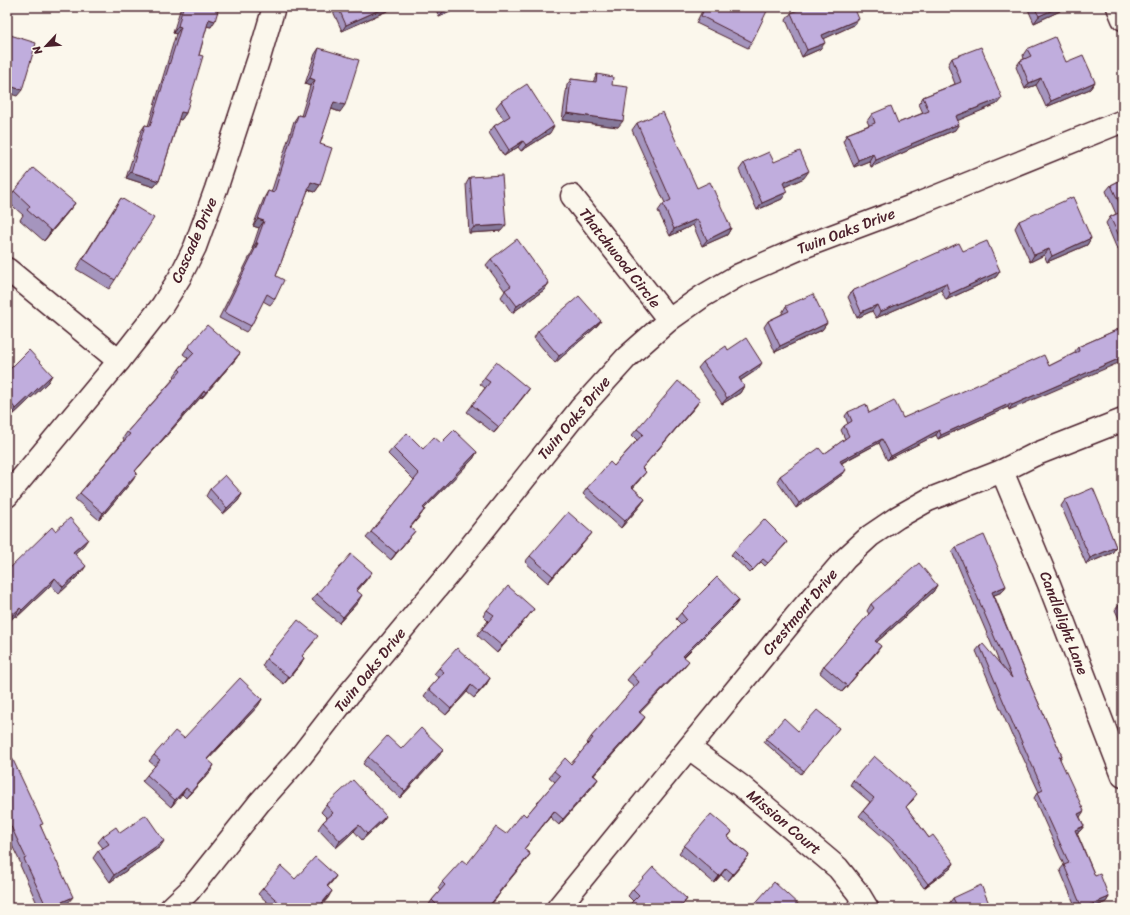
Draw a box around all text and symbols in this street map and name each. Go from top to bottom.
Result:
north arrow [26,26,66,66]
text: N [27,42,48,59]
street label: Cascade Drive [163,193,225,287]
street label: Twin Oaks Drive [793,200,899,262]
street label: Thatchwood Circle [572,202,668,314]
street label: Twin Oaks Drive [531,370,617,466]
street label: Crestmont Drive [756,562,845,661]
street label: Candlelight Lane [1032,567,1096,679]
street label: Twin Oaks Drive [327,621,413,718]
street label: Mission Court [741,783,828,862]

